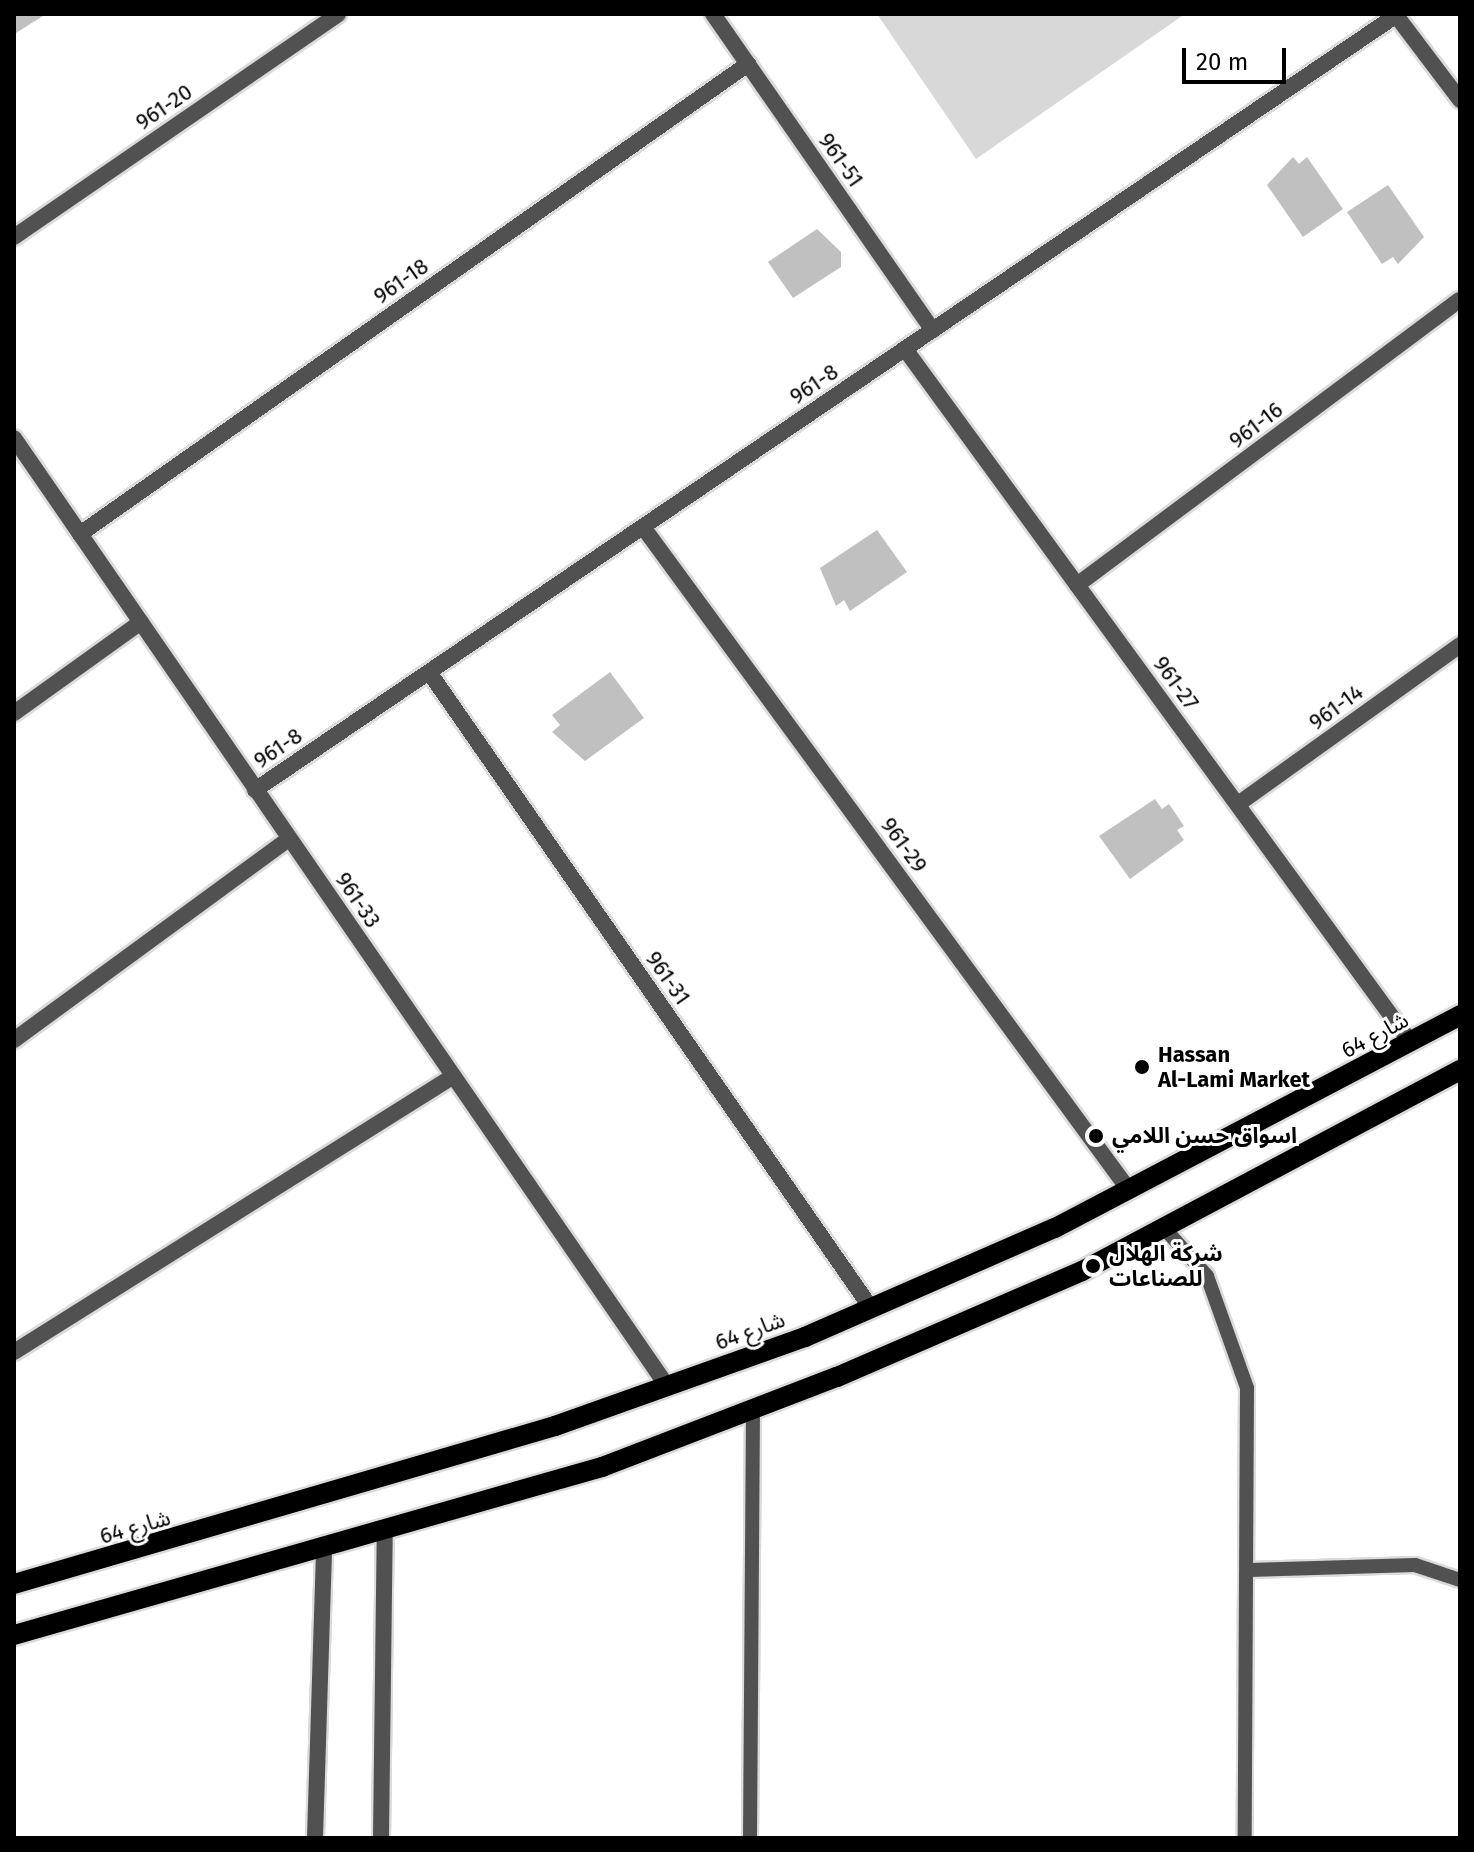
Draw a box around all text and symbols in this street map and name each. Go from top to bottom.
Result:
scale bar [1186,32,1290,82]
text: 20 m [1196,48,1248,76]
street label: 961-20 [131,79,197,135]
street label: 961-51 [813,128,869,192]
street label: 961-18 [369,253,433,309]
street label: 961-8 [785,358,843,410]
street label: 961-16 [1224,396,1288,454]
street label: 961-27 [1148,651,1204,715]
street label: 961-14 [1304,679,1368,735]
street label: 961-8 [249,722,307,774]
street label: 961-29 [875,812,933,878]
street label: 961-33 [330,867,386,933]
street label: 961-31 [640,946,696,1010]
street label: شارع 64 [1337,1006,1413,1064]
place label: Hassan Al-Lami Market [1158,1041,1310,1092]
marker: Hassan Al-Lami Market [1133,1058,1151,1076]
place label: اسواق حسن اللامي [1112,1123,1297,1149]
marker: اسواق حسن اللامي [1087,1127,1105,1145]
place label: شركة الهلال للصناعات [1109,1240,1223,1292]
marker: شركة الهلال للصناعات [1084,1257,1102,1275]
street label: شارع 64 [712,1306,788,1356]
street label: شارع 64 [97,1504,173,1550]

